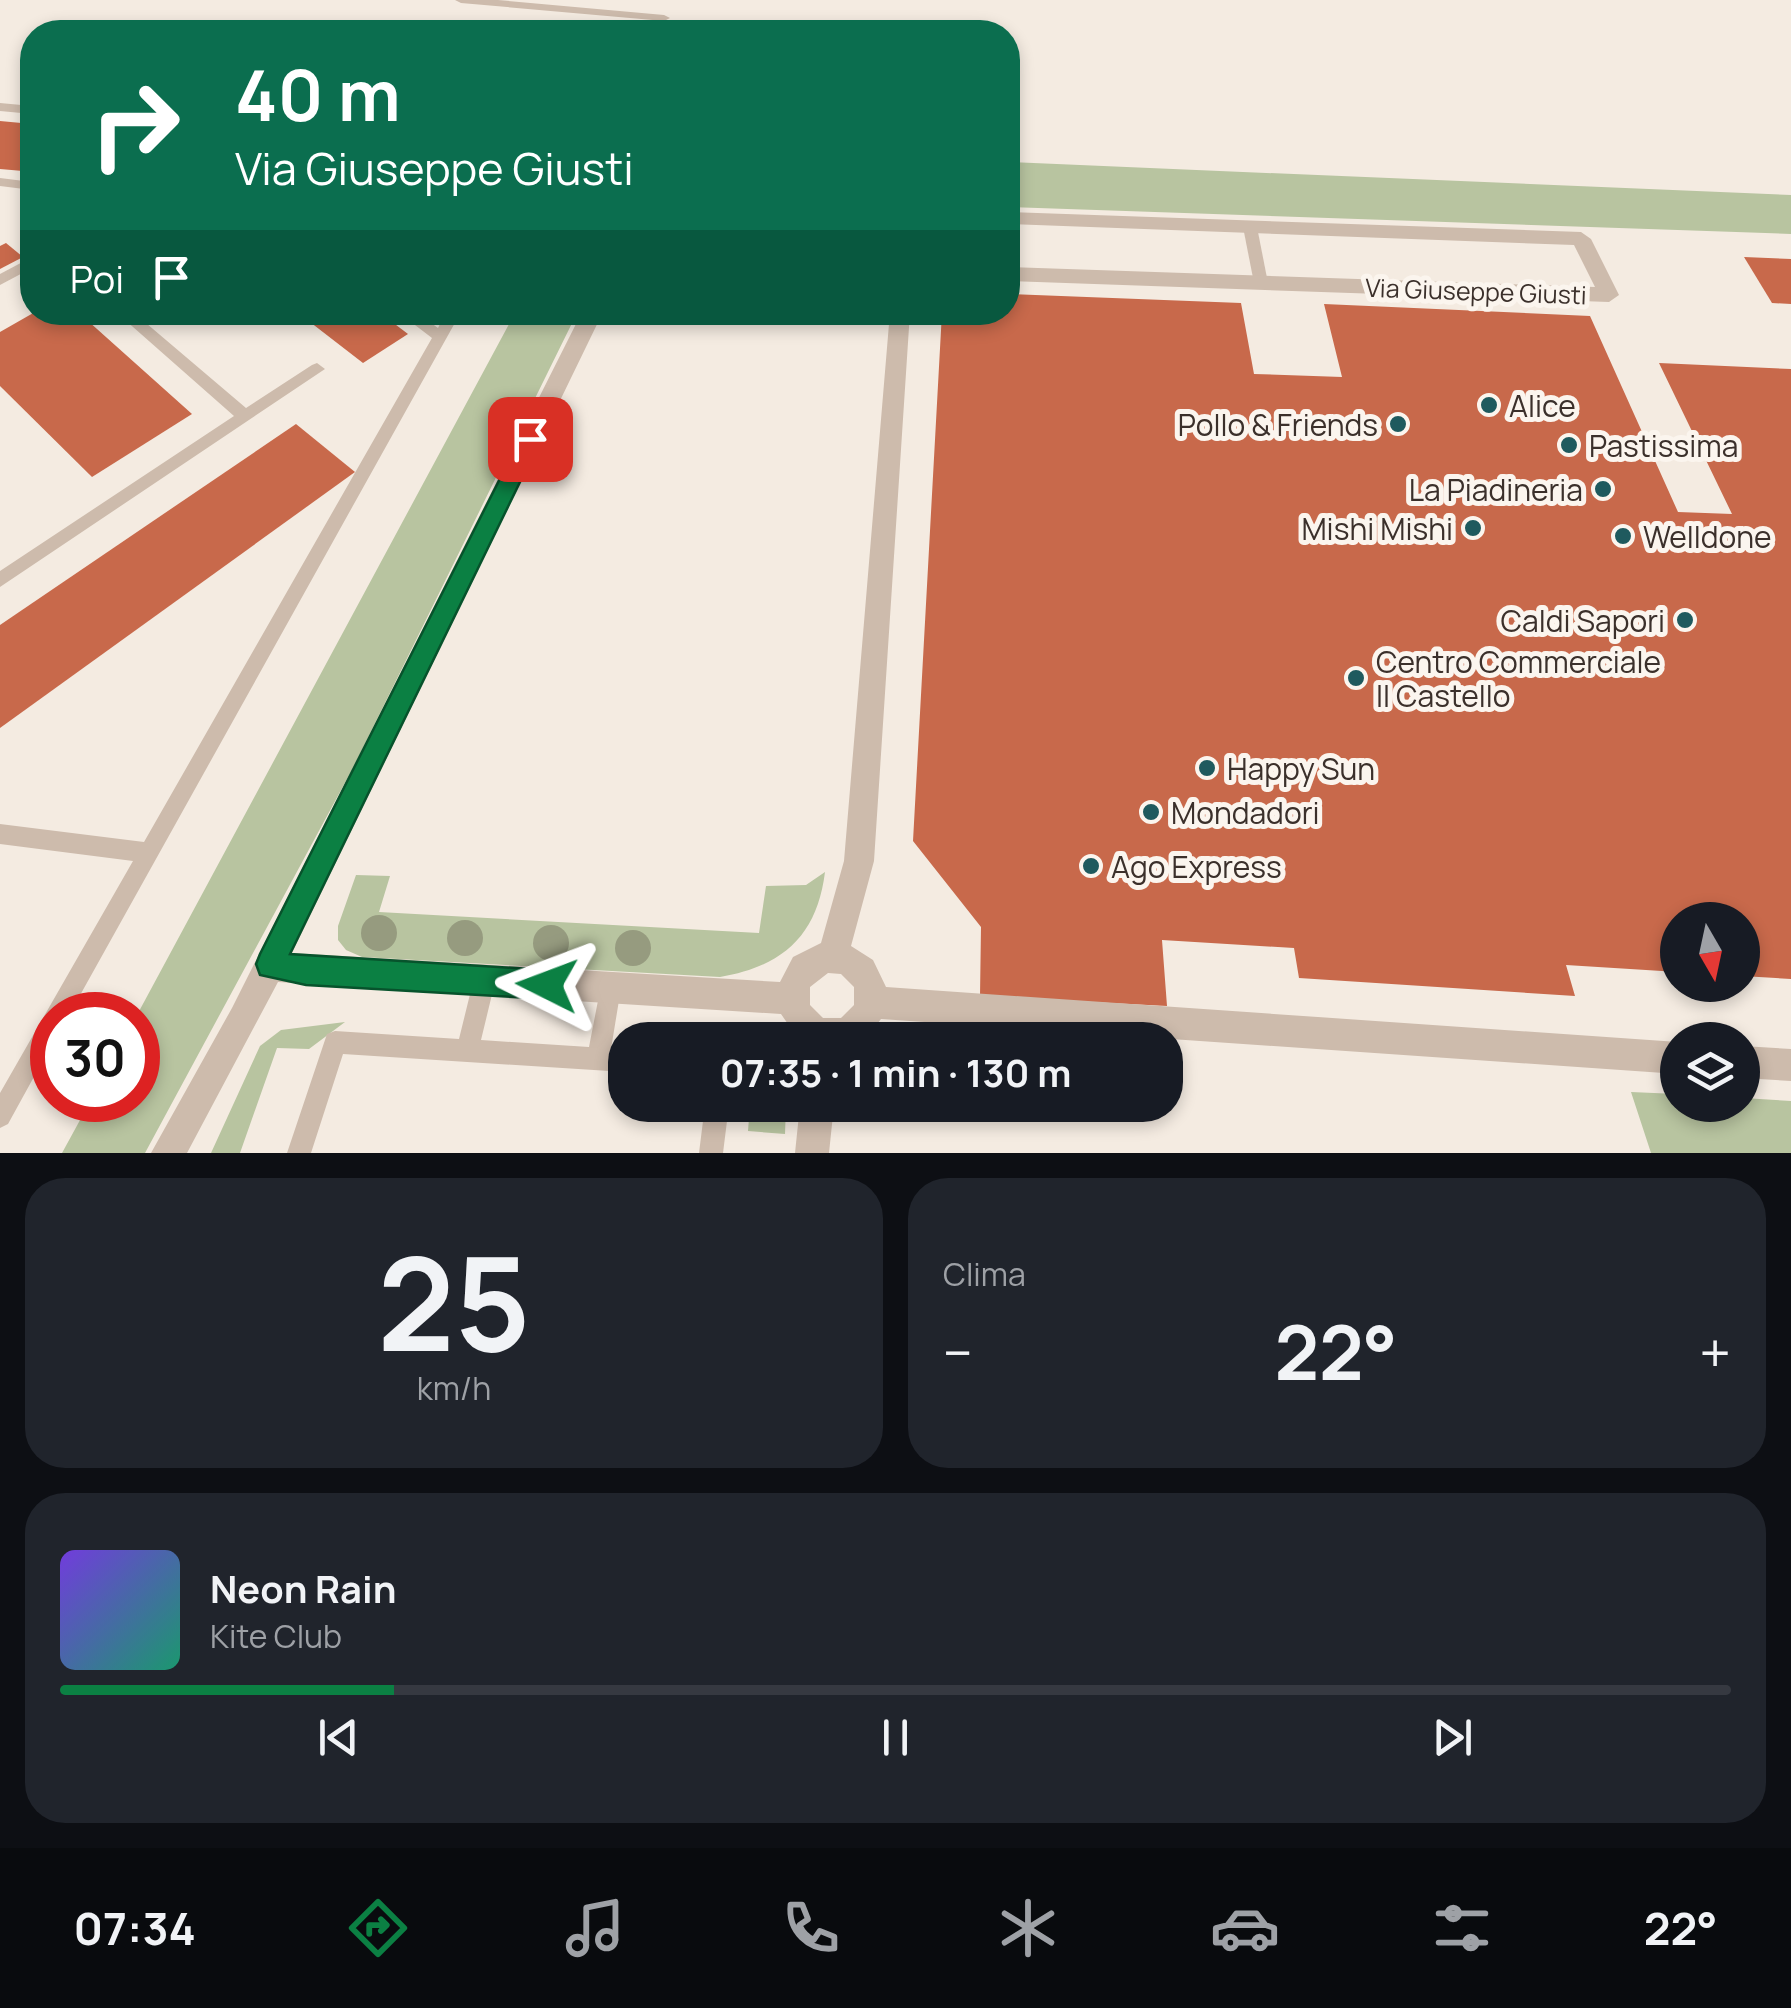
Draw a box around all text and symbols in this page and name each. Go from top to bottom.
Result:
text: 40 m [235,46,401,142]
icon: right [70,60,200,190]
text: Via Giuseppe Giusti [235,137,634,199]
icon: arrive [144,250,199,305]
text: Poi [70,252,124,304]
street label: Via Giuseppe Giusti [1365,270,1587,312]
place label: Alice [1509,385,1576,426]
marker: Alice [1478,394,1500,416]
pin [488,397,573,482]
place label: Pollo & Friends [1178,404,1378,445]
icon: arrive [503,412,558,467]
marker: Pollo & Friends [1387,413,1409,435]
place label: Pastissima [1589,425,1738,466]
marker: Pastissima [1558,434,1580,456]
place label: La Piadineria [1409,469,1583,510]
marker: La Piadineria [1592,478,1614,500]
place label: Mishi Mishi [1301,508,1453,549]
place label: Welldone [1643,516,1772,557]
marker: Mishi Mishi [1462,517,1484,539]
marker: Welldone [1612,525,1634,547]
place label: Caldi Sapori [1501,600,1665,641]
marker: Caldi Sapori [1674,609,1696,631]
place label: Centro Commerciale Il Castello [1376,641,1661,716]
marker: Centro Commerciale Il Castello [1345,667,1367,689]
place label: Happy Sun [1227,748,1375,789]
marker: Happy Sun [1196,757,1218,779]
place label: Mondadori [1171,792,1319,833]
marker: Mondadori [1140,801,1162,823]
place label: Ago Express [1111,846,1282,887]
marker: Ago Express [1080,855,1102,877]
north arrow [1660,902,1760,1002]
map controls [1660,902,1760,1122]
position arrow [495,933,599,1037]
speed limit sign: 30 [30,992,160,1122]
button: layers [1660,1022,1760,1122]
text: 07:35 · 1 min · 130 m [720,1046,1071,1098]
text: 25 [377,1212,531,1390]
text: Clima [943,1252,1026,1296]
text: 22° [1274,1300,1398,1403]
text: − [943,1314,973,1390]
text: + [1699,1314,1731,1390]
text: km/h [417,1366,491,1410]
text: Neon Rain [210,1562,396,1614]
text: Kite Club [210,1614,342,1658]
icon: previous [311,1710,366,1765]
icon: pause [868,1710,923,1765]
icon: next [1425,1710,1480,1765]
icon: directions [343,1893,413,1963]
icon: music [560,1893,630,1963]
icon: phone [776,1893,846,1963]
icon: climate [993,1893,1063,1963]
icon: car [1210,1893,1280,1963]
icon: filters [1427,1893,1497,1963]
text: 07:34 [73,1897,196,1959]
text: 22° [1644,1897,1718,1959]

